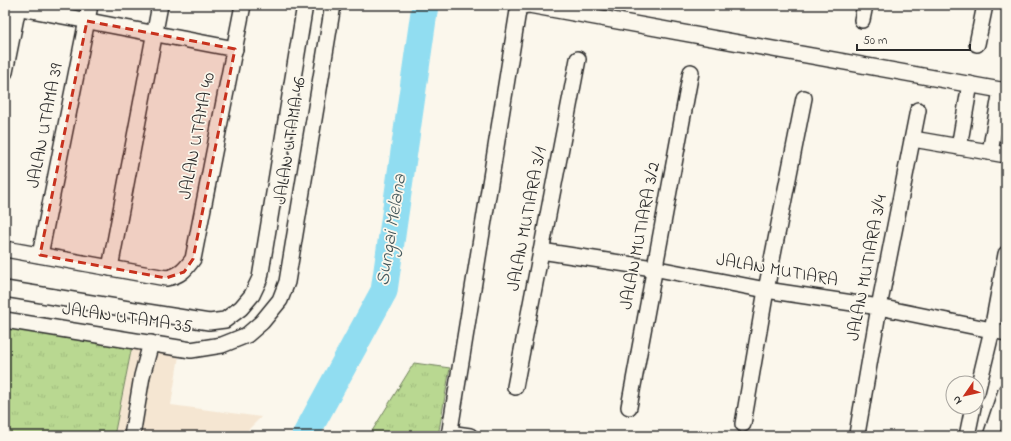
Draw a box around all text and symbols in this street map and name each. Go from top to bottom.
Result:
scale bar [857,26,970,52]
text: 50 m [863,32,887,50]
street label: JALAN UTAMA 39 [21,61,71,191]
street label: JALAN UTAMA 40 [173,70,223,202]
street label: JALAN UTAMA 46 [268,75,314,207]
street label: JALAN MUTIARA 3/1 [501,144,555,293]
street label: JALAN MUTIARA 3/2 [614,160,668,312]
water label: Sungai Melana [370,172,415,288]
street label: JALAN MUTIARA 3/4 [841,192,895,343]
street label: JALAN MUTIARA [714,247,840,295]
street label: JALAN UTAMA 35 [60,297,194,341]
north arrow [945,375,985,415]
text: N [949,392,966,408]

